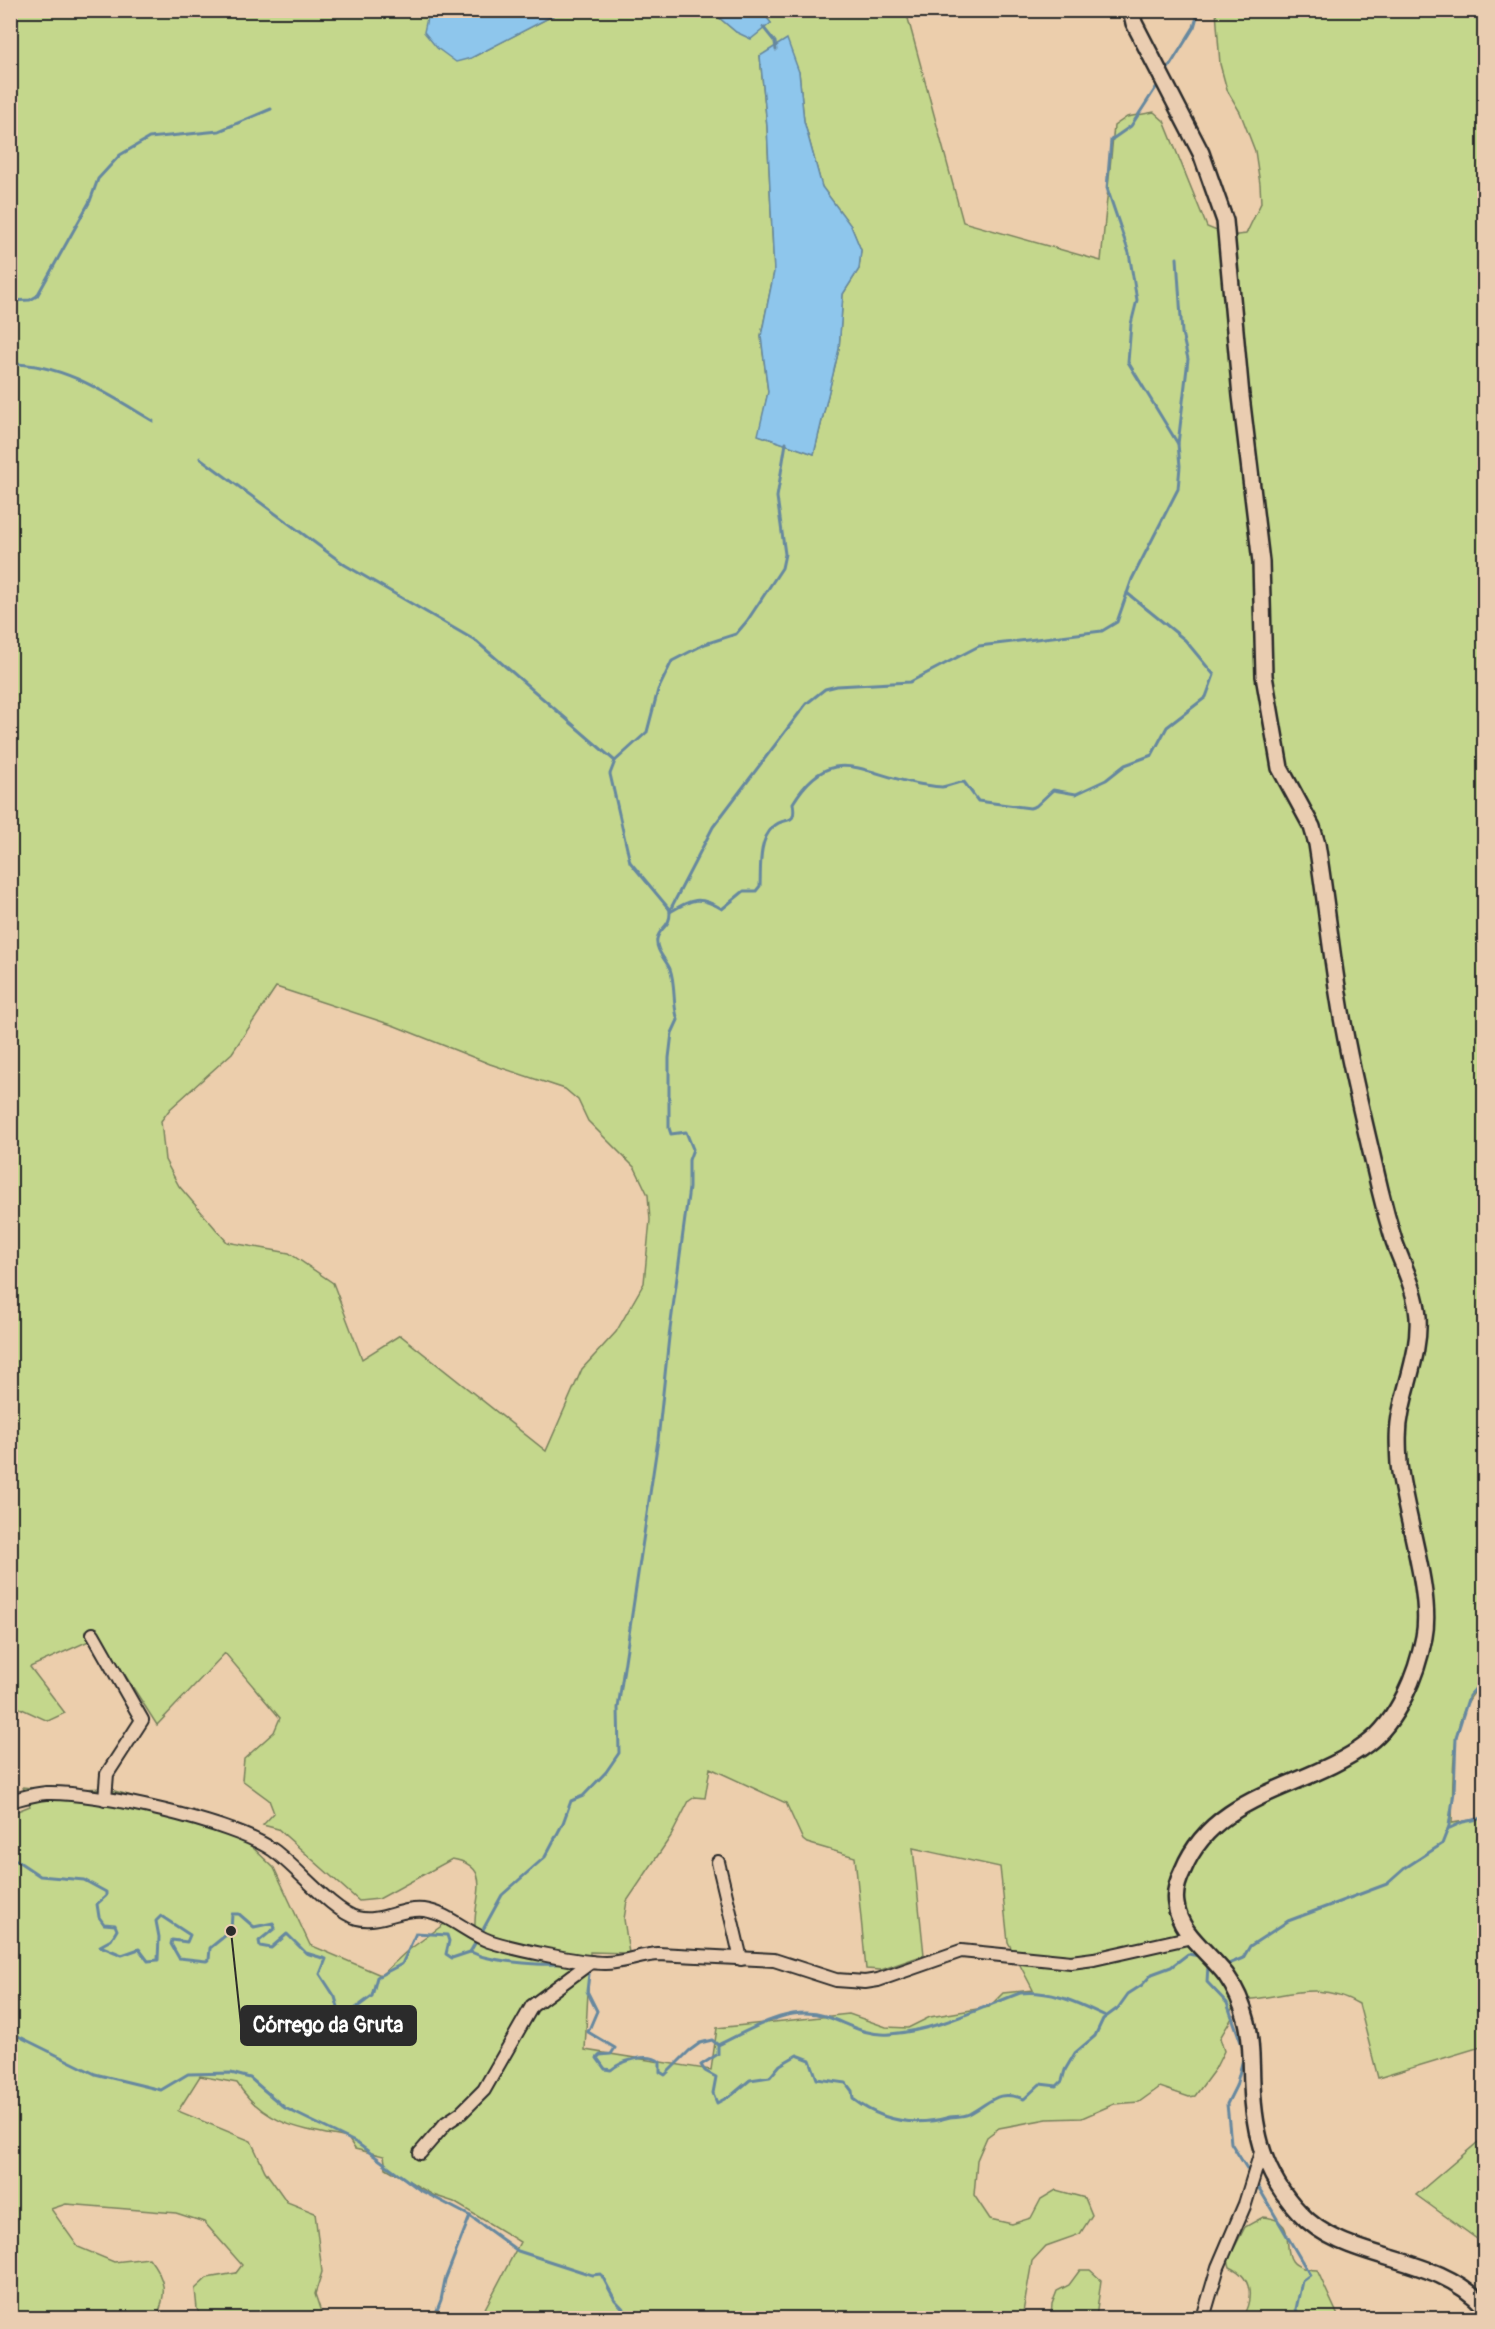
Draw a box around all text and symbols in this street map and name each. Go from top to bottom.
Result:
callout: Córrego da Gruta [241,2006,416,2045]
text: Córrego da Gruta [253,2012,404,2039]

